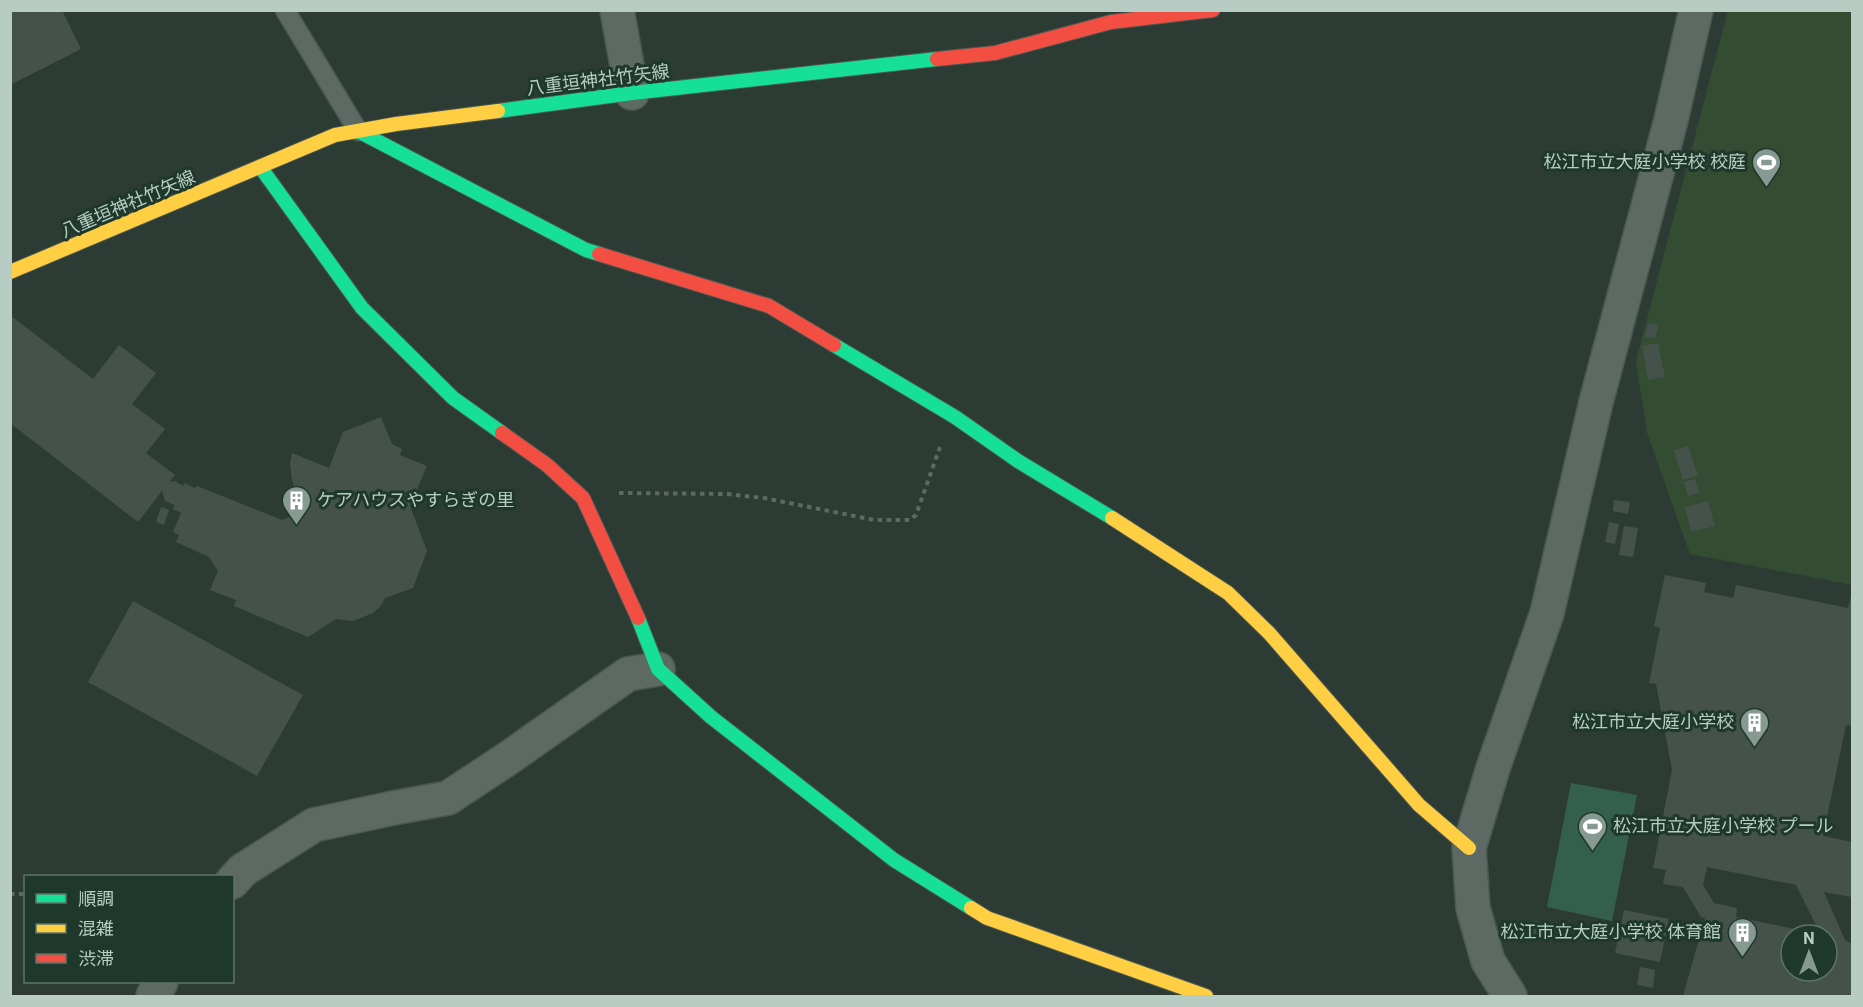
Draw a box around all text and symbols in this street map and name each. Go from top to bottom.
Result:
street label: 八重垣神社竹矢線 [525,60,671,99]
sports icon: 松江市立大庭小学校 校庭 [1751,146,1783,188]
place label: 松江市立大庭小学校 校庭 [1544,151,1746,172]
street label: 八重垣神社竹矢線 [57,166,198,241]
building icon: ケアハウスやすらぎの里 [280,484,312,526]
place label: ケアハウスやすらぎの里 [317,489,514,510]
building icon: 松江市立大庭小学校 [1739,706,1771,748]
place label: 松江市立大庭小学校 [1572,711,1734,732]
sports icon: 松江市立大庭小学校 プール [1576,810,1608,852]
place label: 松江市立大庭小学校 プール [1613,815,1833,836]
legend [24,875,234,983]
text: 順調 [78,888,114,909]
building icon: 松江市立大庭小学校 体育館 [1726,916,1758,958]
text: 混雑 [78,918,114,939]
place label: 松江市立大庭小学校 体育館 [1501,921,1721,942]
north arrow [1779,923,1839,983]
text: N [1803,929,1815,948]
text: 渋滞 [78,948,114,969]

